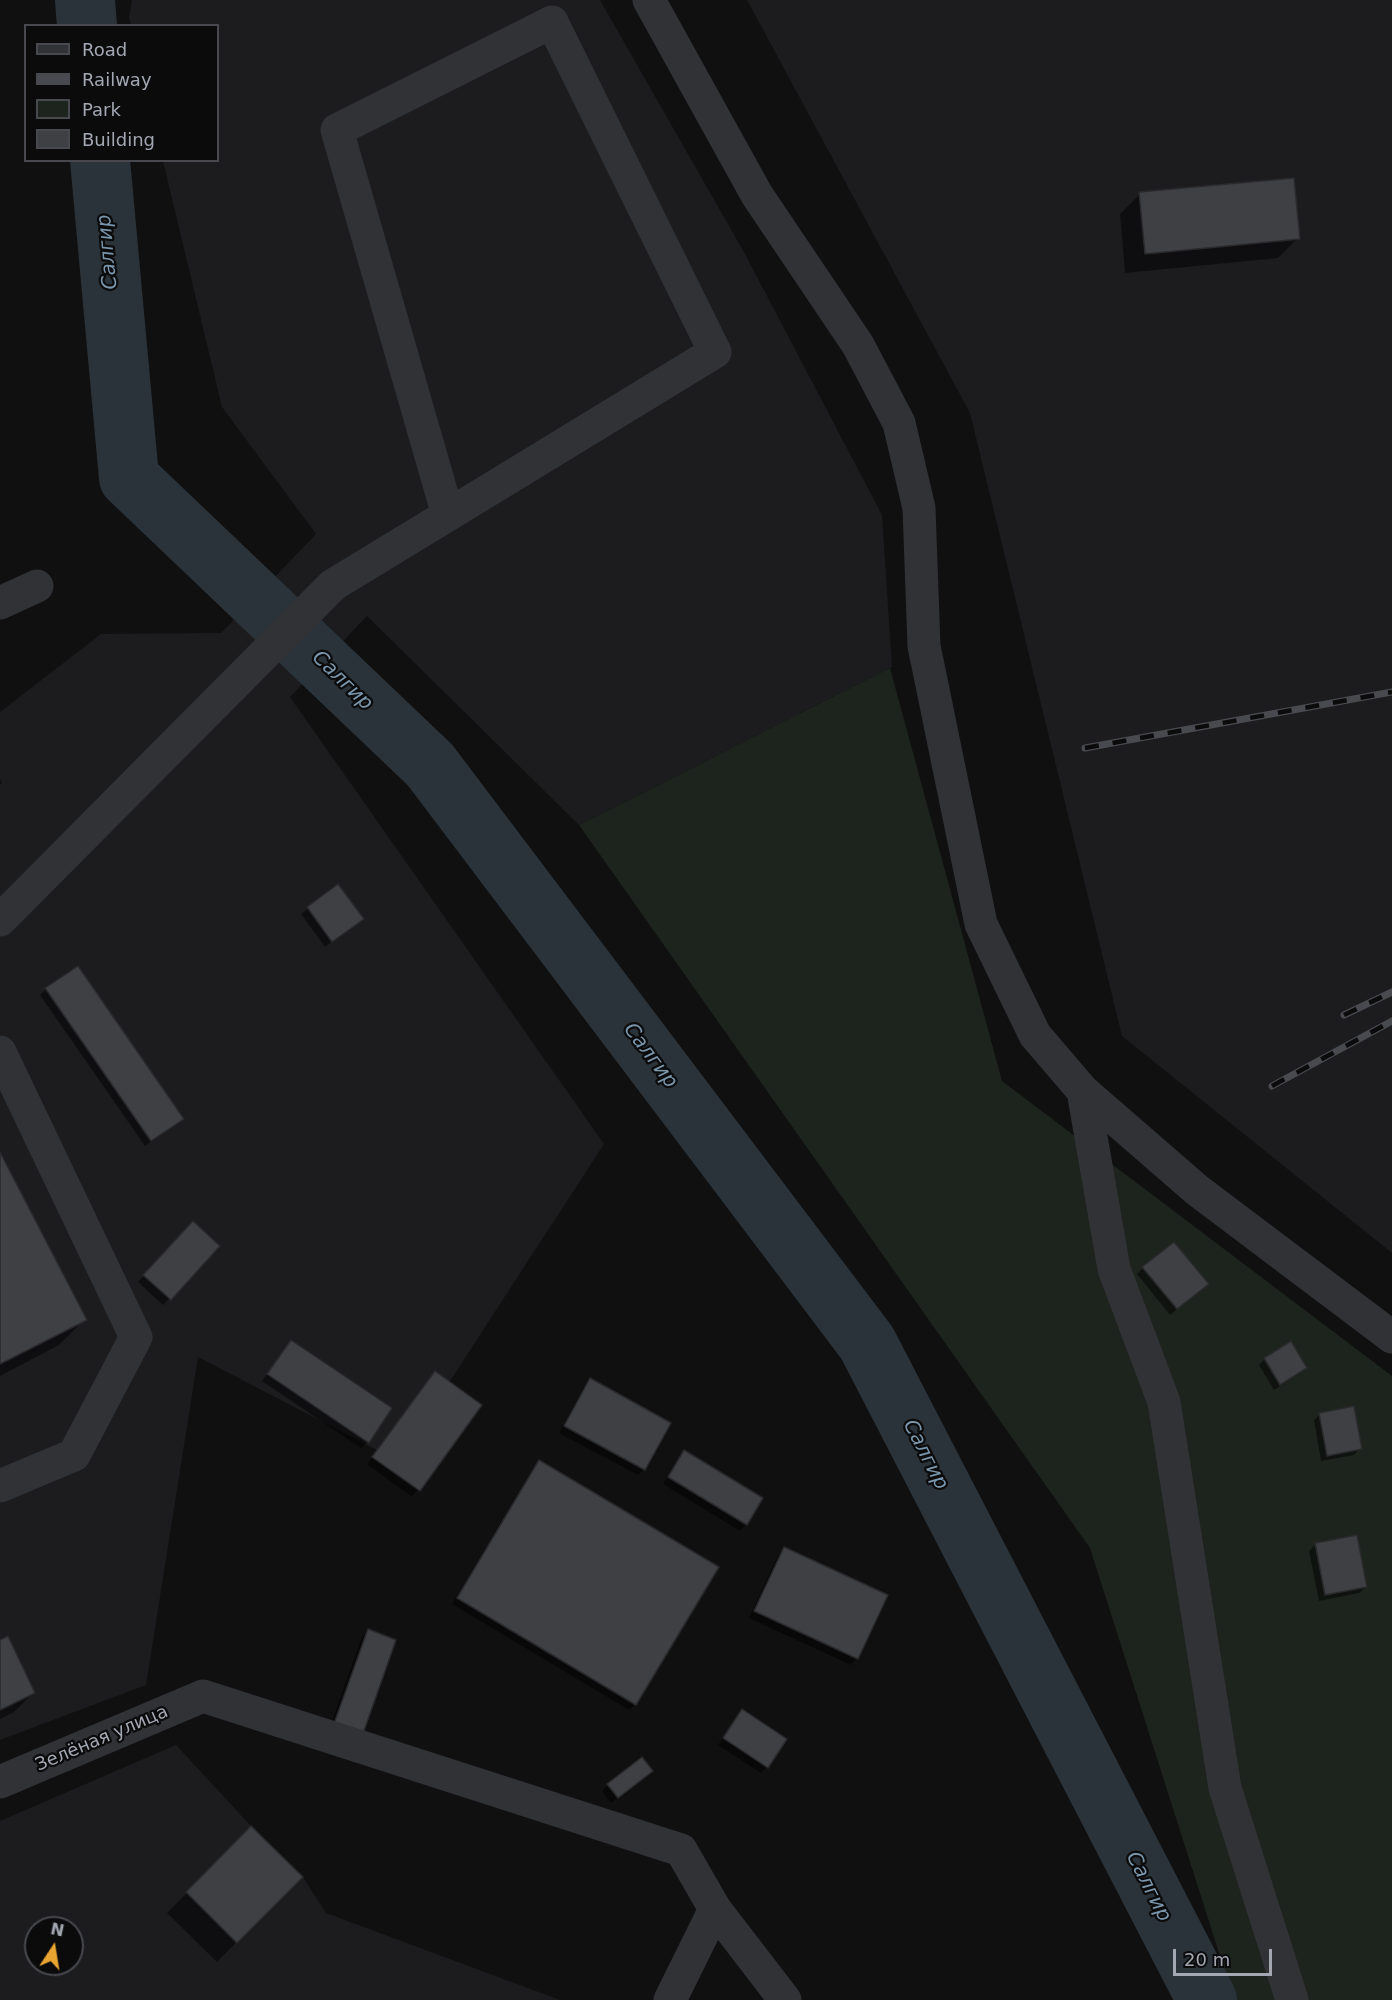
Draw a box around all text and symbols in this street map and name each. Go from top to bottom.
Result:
legend [24,24,219,162]
text: Road [82,39,127,60]
text: Railway [82,69,152,90]
text: Park [82,99,121,120]
text: Building [82,129,155,150]
water label: Салгир [93,213,123,291]
water label: Салгир [307,646,377,716]
water label: Салгир [618,1019,682,1093]
water label: Салгир [897,1416,953,1494]
street label: Зелёная улица [33,1701,171,1777]
water label: Салгир [1120,1848,1176,1926]
north arrow [24,1916,84,1976]
text: N [49,1919,66,1941]
scale bar [1176,1937,1275,1975]
text: 20 m [1184,1949,1230,1970]

